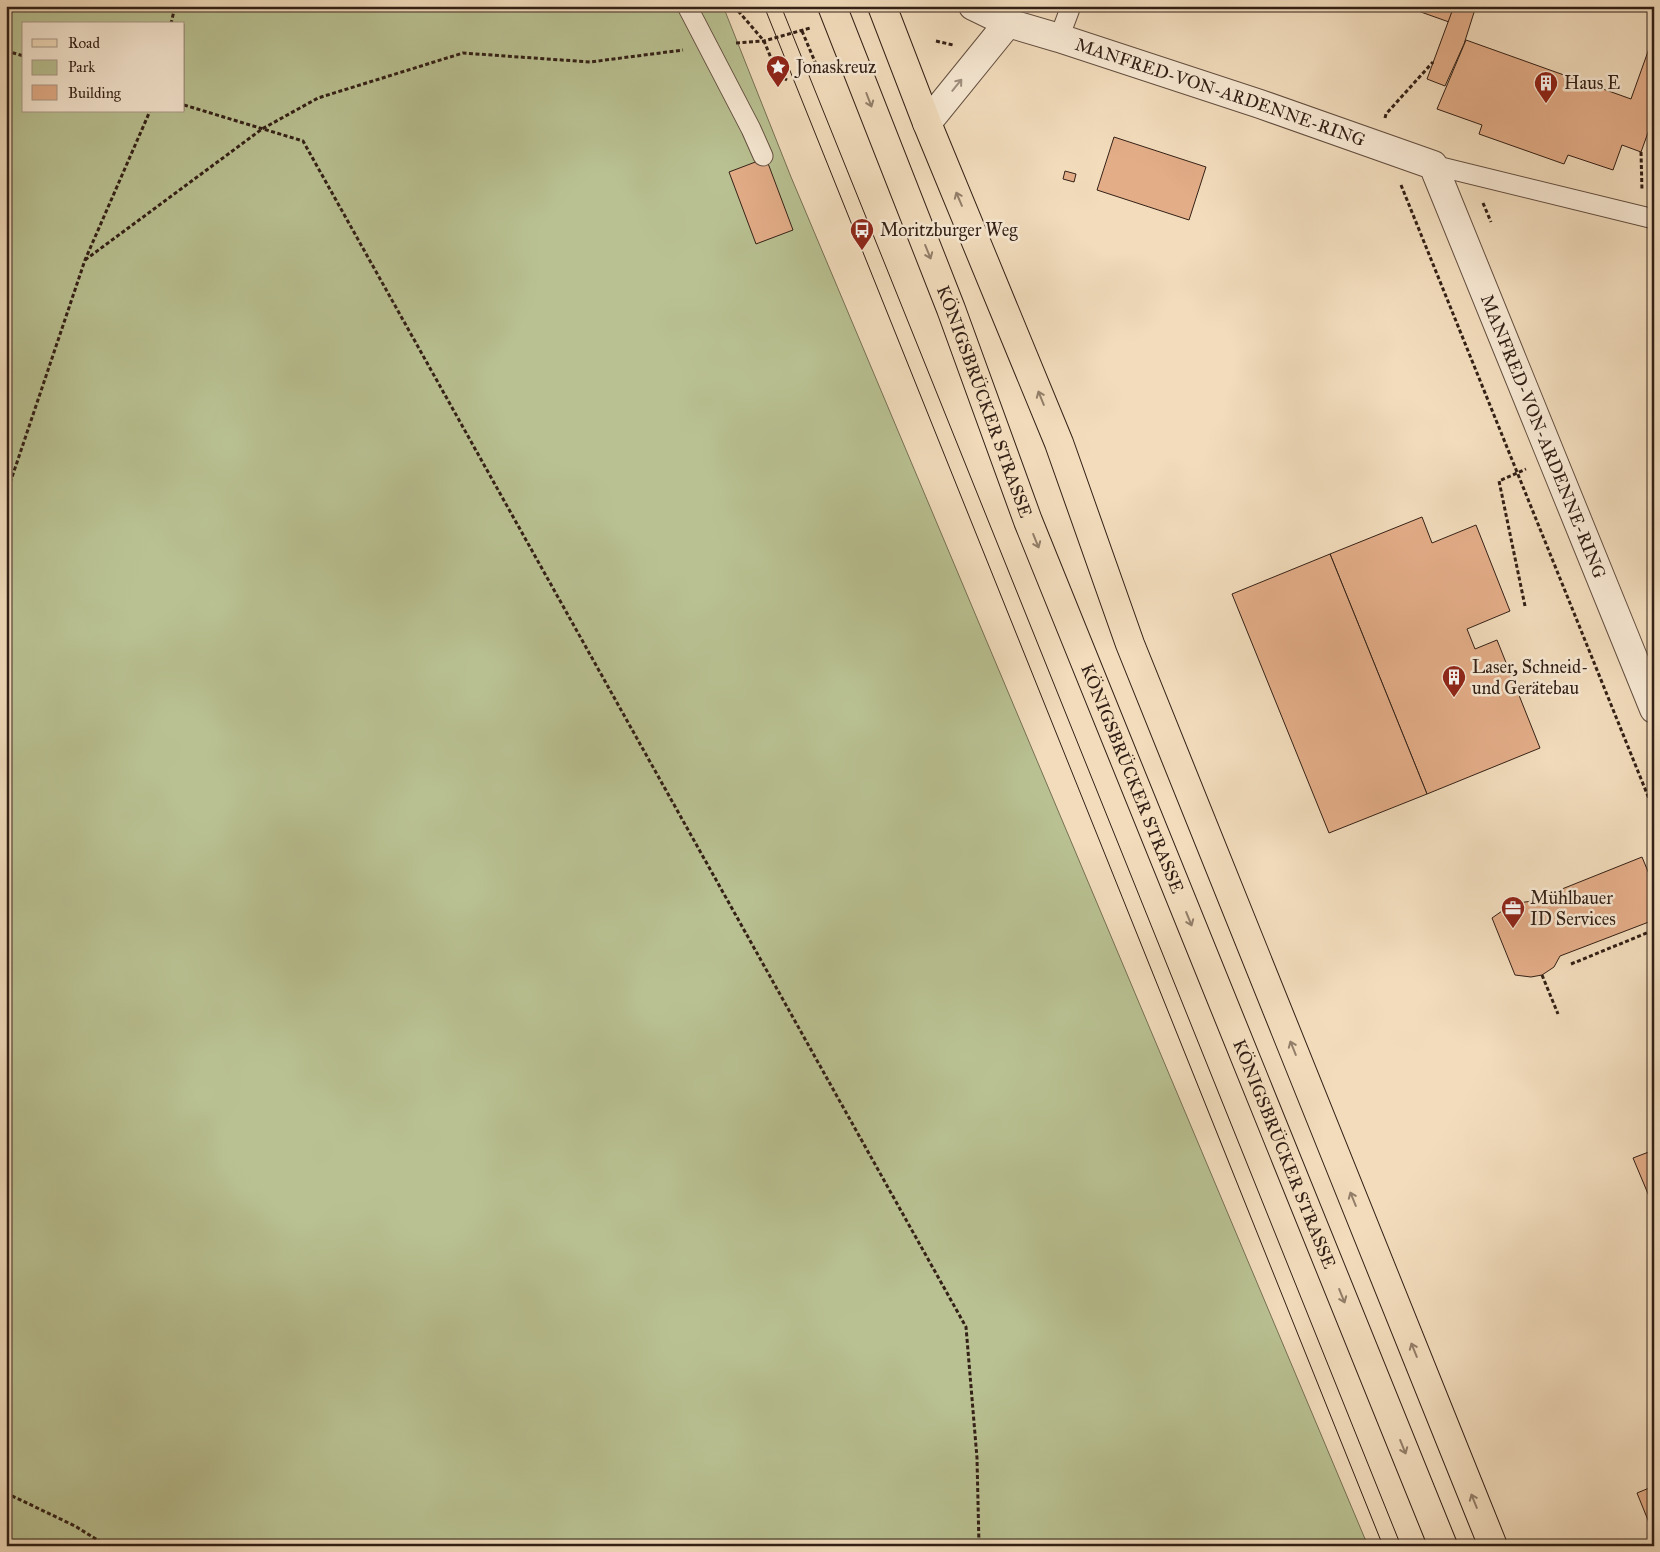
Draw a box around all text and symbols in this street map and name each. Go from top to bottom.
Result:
legend [22,22,185,112]
street label: MANFRED-VON-ARDENNE-RING [1072,33,1368,151]
text: Road [68,34,100,52]
place icon: Jonaskreuz [765,54,791,88]
place label: Jonaskreuz [794,56,876,79]
text: Park [68,58,95,76]
building icon: Haus E [1533,70,1559,104]
place label: Haus E [1564,72,1620,94]
one-way arrow [952,79,963,92]
text: Building [68,84,122,102]
one-way arrow [865,92,874,107]
one-way arrow [954,192,964,207]
bus stop icon: Moritzburger Weg [849,217,875,251]
place label: Moritzburger Weg [880,219,1018,242]
one-way arrow [924,244,933,259]
street label: KÖNIGSBRÜCKER STRASSE [932,282,1037,521]
street label: MANFRED-VON-ARDENNE-RING [1476,291,1611,582]
one-way arrow [1035,391,1045,406]
one-way arrow [1032,533,1041,548]
place label: Laser, Schneid- und Gerätebau [1472,656,1588,699]
street label: KÖNIGSBRÜCKER STRASSE [1076,661,1189,897]
building icon: Laser, Schneid- und Gerätebau [1441,664,1467,698]
place label: Mühlbauer ID Services [1530,887,1616,930]
office icon: Mühlbauer ID Services [1500,895,1526,929]
one-way arrow [1185,911,1194,926]
street label: KÖNIGSBRÜCKER STRASSE [1228,1036,1341,1272]
one-way arrow [1287,1041,1297,1056]
one-way arrow [1348,1192,1357,1207]
one-way arrow [1338,1288,1347,1304]
one-way arrow [1409,1343,1418,1358]
one-way arrow [1399,1439,1408,1454]
one-way arrow [1469,1493,1478,1508]

